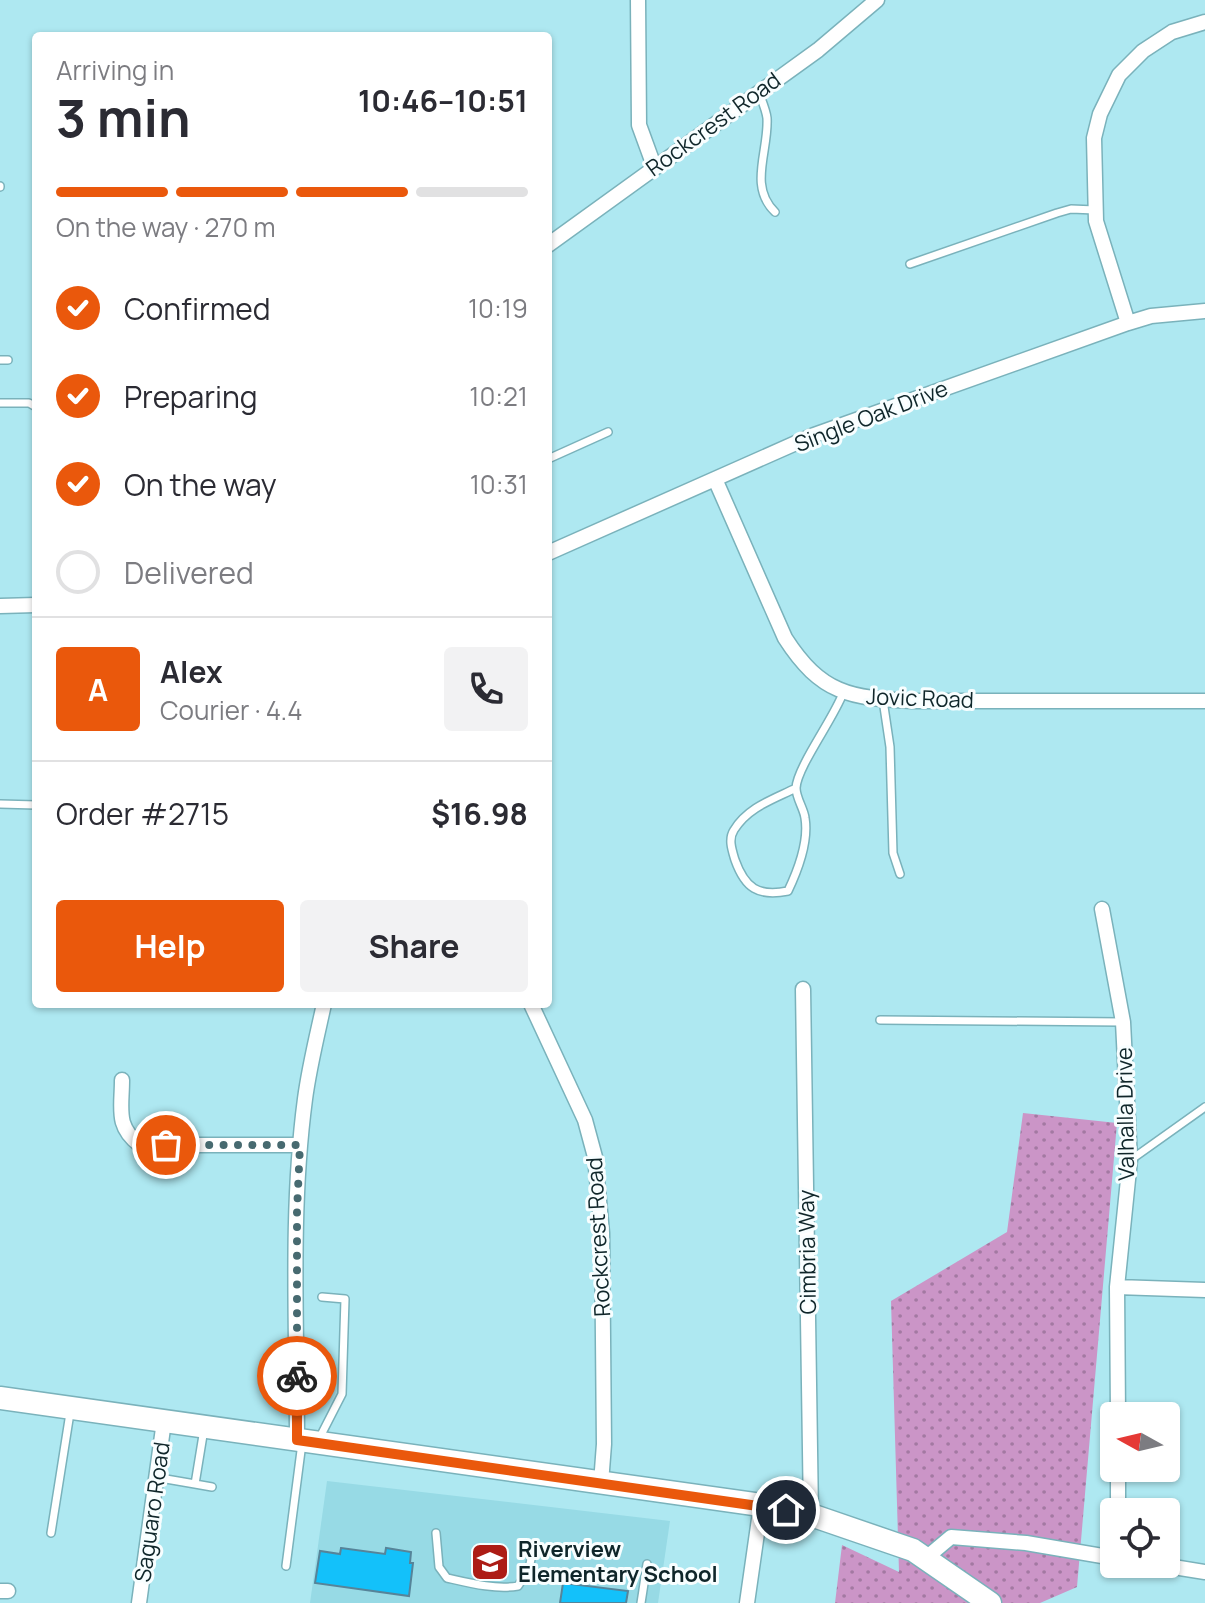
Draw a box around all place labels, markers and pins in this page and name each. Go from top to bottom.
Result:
pin [132,1111,200,1179]
pin [752,1476,820,1544]
place label: Riverview Elementary School [518,1534,718,1589]
school or university icon: Riverview Elementary School [469,1541,511,1583]

